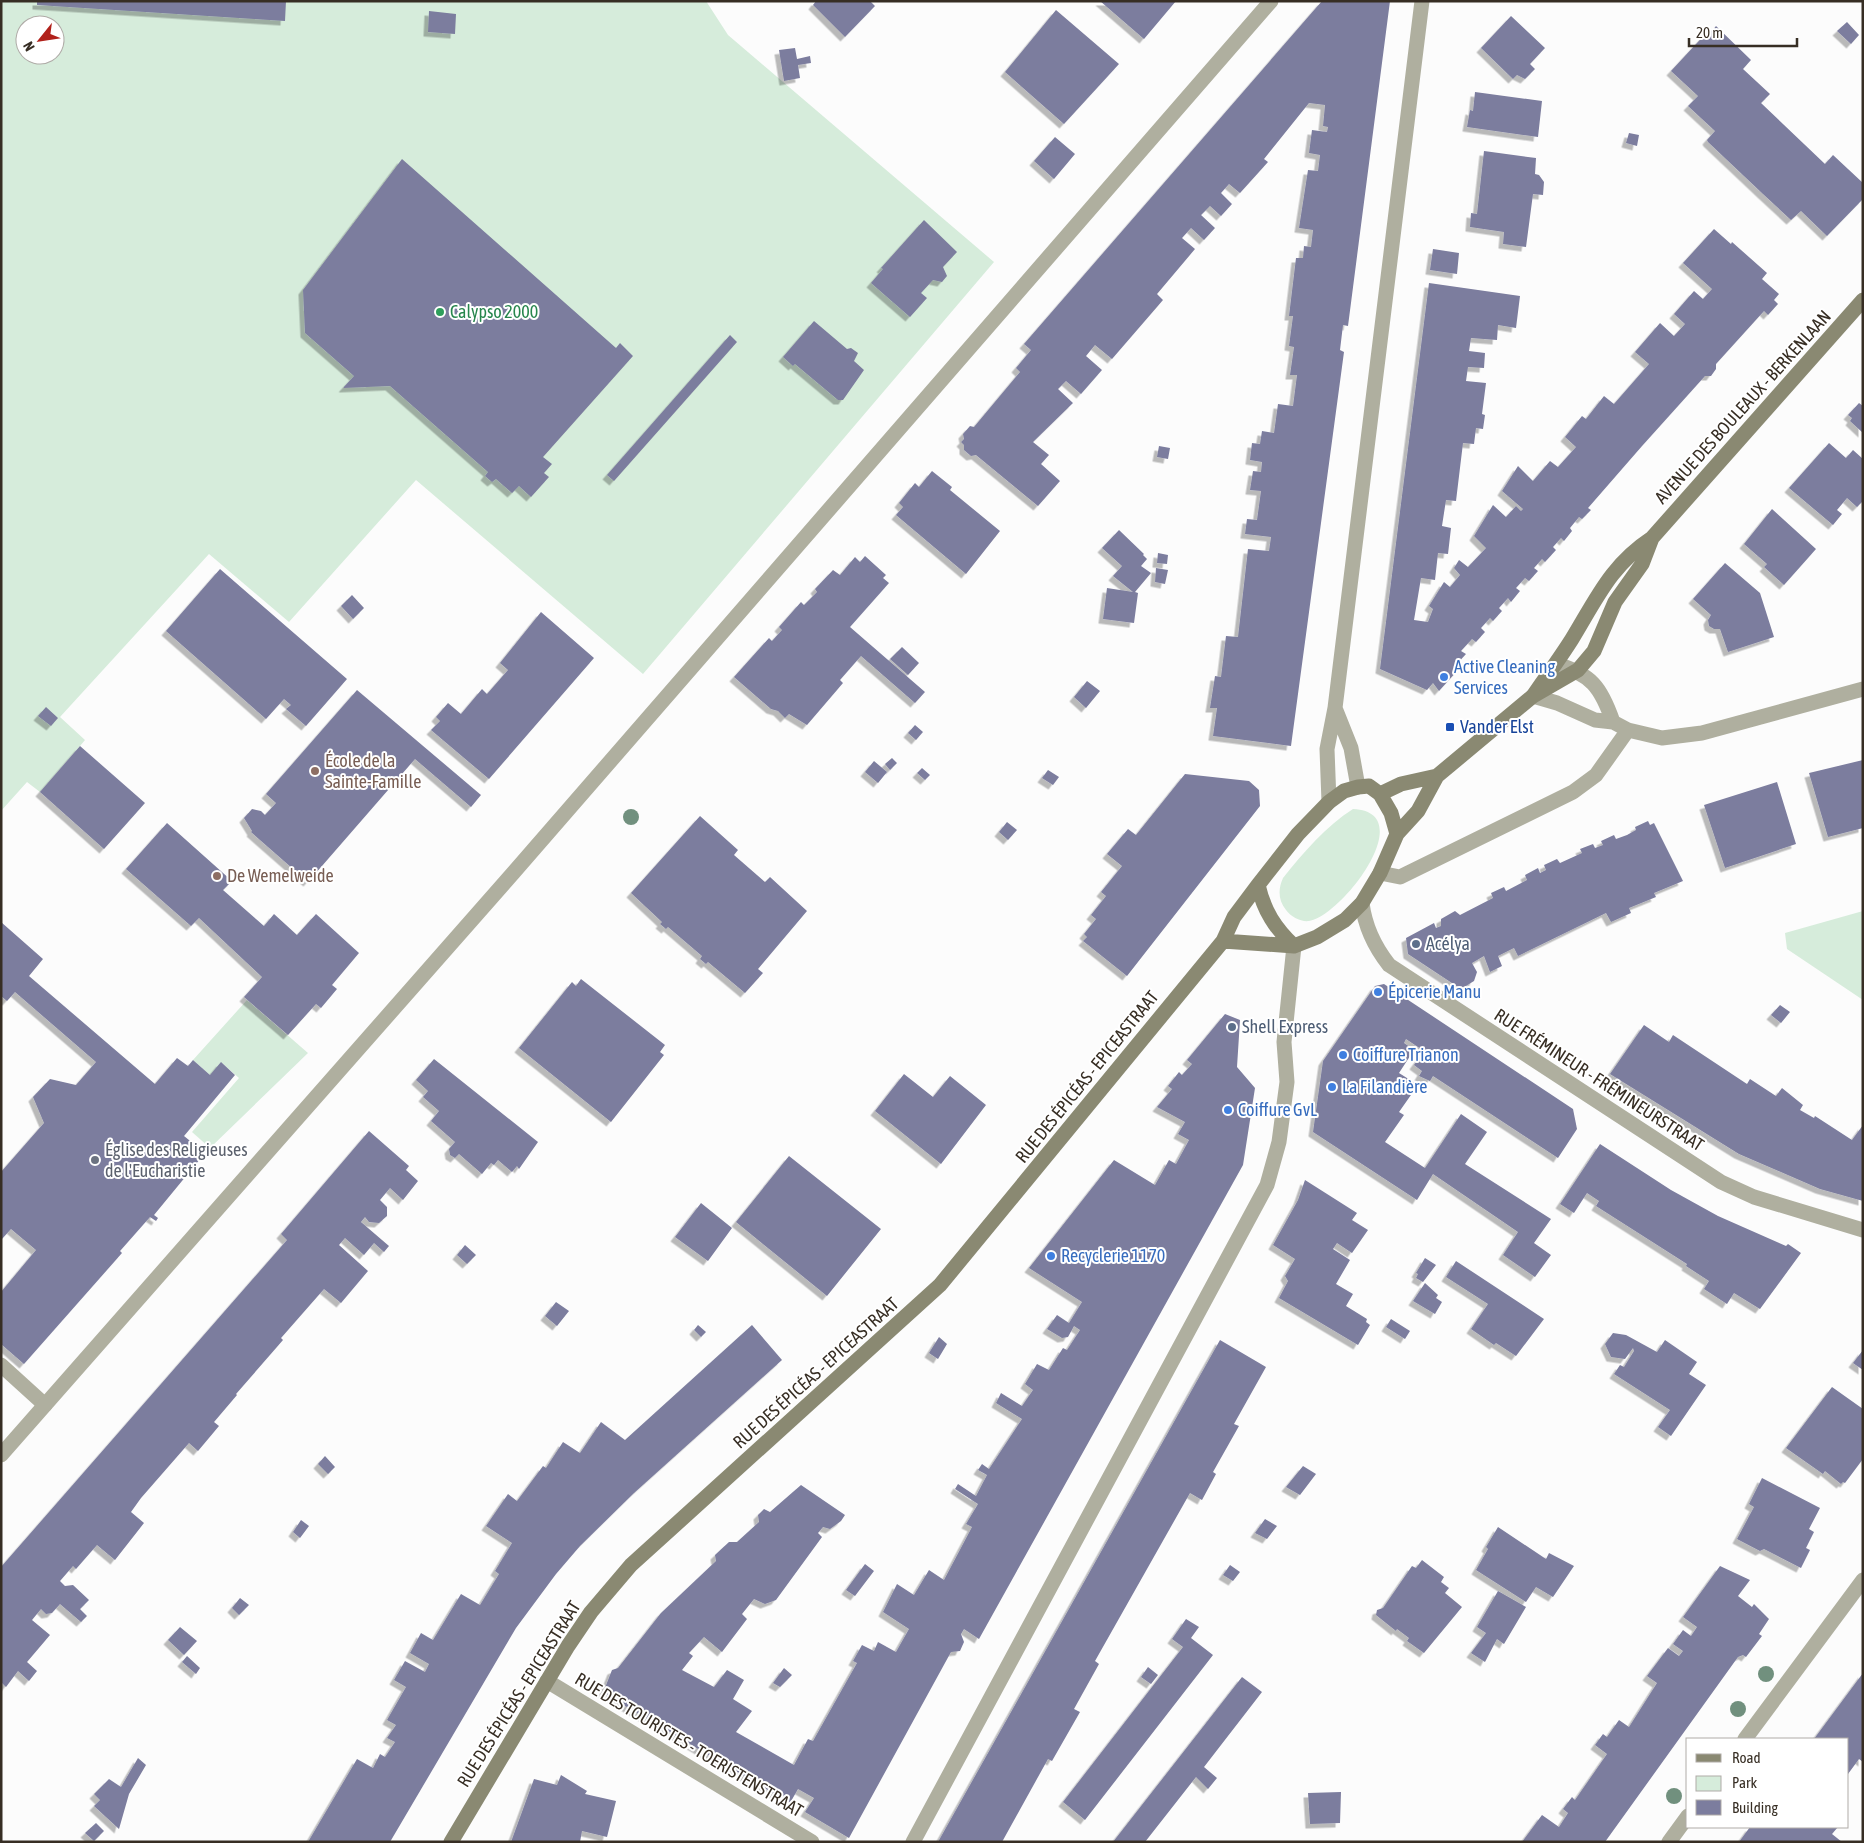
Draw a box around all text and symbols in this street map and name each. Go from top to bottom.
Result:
north arrow [15,15,65,65]
scale bar [1689,15,1796,47]
text: 20 m [1696,24,1723,41]
text: N [20,39,38,54]
place label: Calypso 2000 [450,301,538,322]
marker: Calypso 2000 [434,306,446,318]
street label: AVENUE DES BOULEAUX - BERKENLAAN [1650,306,1835,508]
place label: Active Cleaning Services [1454,656,1556,698]
marker: Active Cleaning Services [1438,671,1450,683]
place label: Vander Elst [1460,716,1534,737]
marker: Vander Elst [1444,721,1456,733]
place label: École de la Sainte-Famille [325,750,421,792]
marker: École de la Sainte-Famille [309,765,321,777]
place label: De Wemelweide [227,865,334,886]
marker: De Wemelweide [211,870,223,882]
place label: Acélya [1426,933,1470,954]
marker: Acélya [1410,938,1422,950]
place label: Épicerie Manu [1388,981,1481,1002]
street label: RUE DES ÉPICÉAS - EPICEASTRAAT [1011,986,1163,1167]
marker: Épicerie Manu [1372,986,1384,998]
street label: RUE FRÉMINEUR - FRÉMINEURSTRAAT [1491,1004,1708,1155]
place label: Shell Express [1242,1016,1328,1037]
marker: Shell Express [1226,1021,1238,1033]
place label: Coiffure Trianon [1353,1044,1459,1065]
marker: Coiffure Trianon [1337,1049,1349,1061]
place label: La Filandière [1342,1076,1427,1097]
marker: La Filandière [1326,1081,1338,1093]
place label: Coiffure GvL [1238,1099,1317,1120]
marker: Coiffure GvL [1222,1104,1234,1116]
place label: Église des Religieuses de l'Eucharistie [105,1139,248,1181]
marker: Église des Religieuses de l'Eucharistie [89,1154,101,1166]
place label: Recyclerie 1170 [1061,1245,1165,1266]
marker: Recyclerie 1170 [1045,1250,1057,1262]
street label: RUE DES ÉPICÉAS - EPICEASTRAAT [729,1293,903,1452]
street label: RUE DES ÉPICÉAS - EPICEASTRAAT [453,1597,585,1791]
street label: RUE DES TOURISTES - TOERISTENSTRAAT [571,1668,807,1821]
legend [1686,1738,1849,1828]
text: Road [1732,1749,1761,1766]
text: Park [1732,1774,1757,1791]
text: Building [1732,1799,1778,1816]

